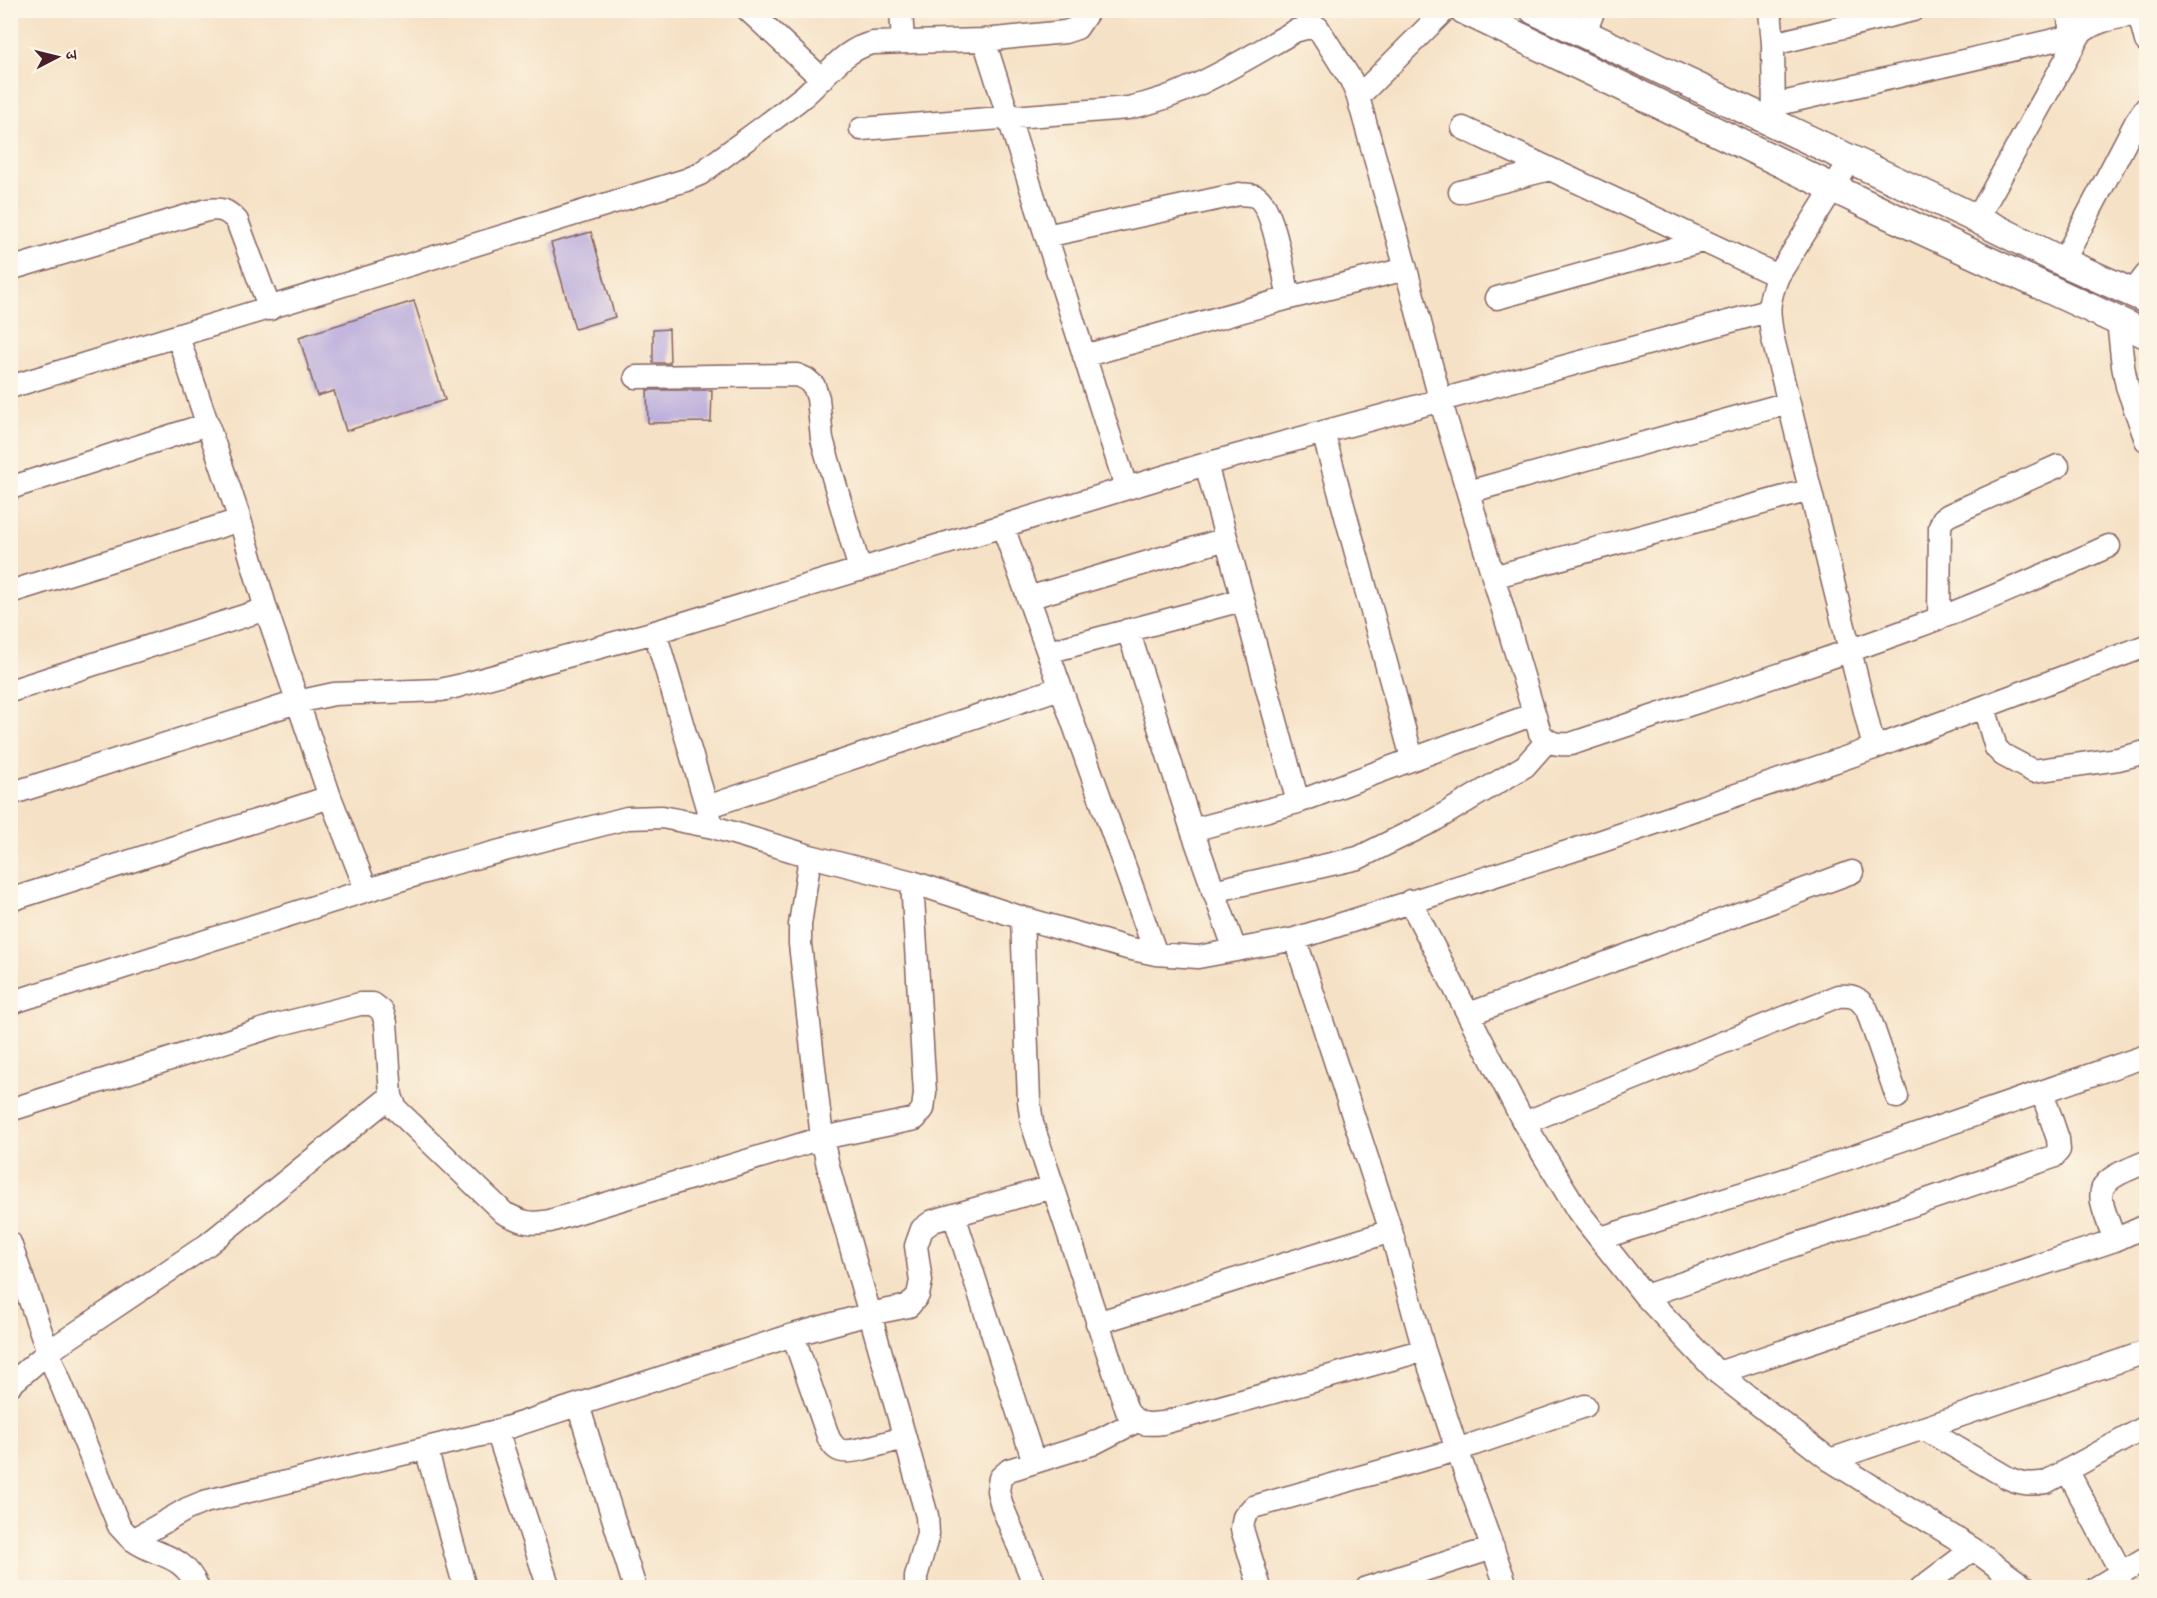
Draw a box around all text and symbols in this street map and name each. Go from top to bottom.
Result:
north arrow [27,27,87,87]
text: उ [60,49,83,62]

